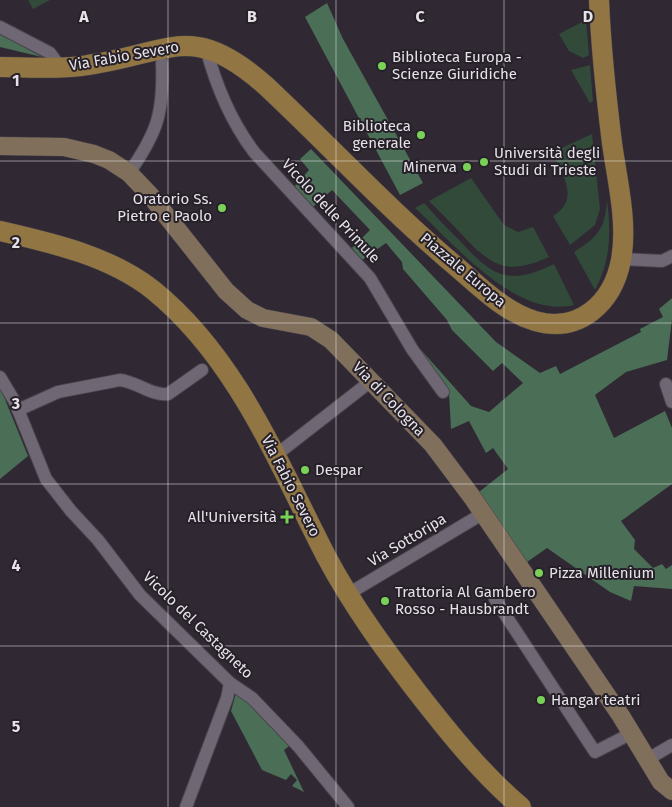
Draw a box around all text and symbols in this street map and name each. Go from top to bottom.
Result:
text: A [78,7,89,26]
text: B [247,7,257,26]
text: C [415,7,425,26]
text: D [583,7,593,26]
street label: Via Fabio Severo [68,37,180,75]
place label: Biblioteca Europa - Scienze Giuridiche [392,48,522,83]
marker: Biblioteca Europa - Scienze Giuridiche [376,60,388,72]
text: 1 [12,71,20,90]
place label: Biblioteca generale [343,117,411,152]
marker: Biblioteca generale [415,129,427,141]
place label: Università degli Studi di Trieste [494,144,600,179]
street label: Vicolo delle Primule [278,155,384,267]
marker: Università degli Studi di Trieste [478,156,490,168]
place label: Minerva [403,158,457,176]
marker: Minerva [461,161,473,173]
place label: Oratorio Ss. Pietro e Paolo [117,190,212,225]
marker: Oratorio Ss. Pietro e Paolo [216,202,228,214]
street label: Piazzale Europa [417,229,509,311]
text: 2 [12,233,20,252]
street label: Via di Cologna [349,358,429,440]
text: 3 [11,394,20,413]
street label: Via Fabio Severo [258,432,324,540]
place label: Despar [315,461,363,479]
marker: Despar [299,464,311,476]
place label: All'Università [188,508,277,526]
street label: Via Sottoripa [365,510,449,570]
marker: All'Università [281,511,293,523]
text: 4 [11,556,21,575]
place label: Pizza Millenium [549,564,654,582]
marker: Pizza Millenium [533,567,545,579]
street label: Vicolo del Castagneto [139,568,257,682]
place label: Trattoria Al Gambero Rosso - Hausbrandt [395,583,536,618]
marker: Trattoria Al Gambero Rosso - Hausbrandt [379,595,391,607]
place label: Hangar teatri [551,691,640,709]
marker: Hangar teatri [535,694,547,706]
text: 5 [12,717,21,736]

